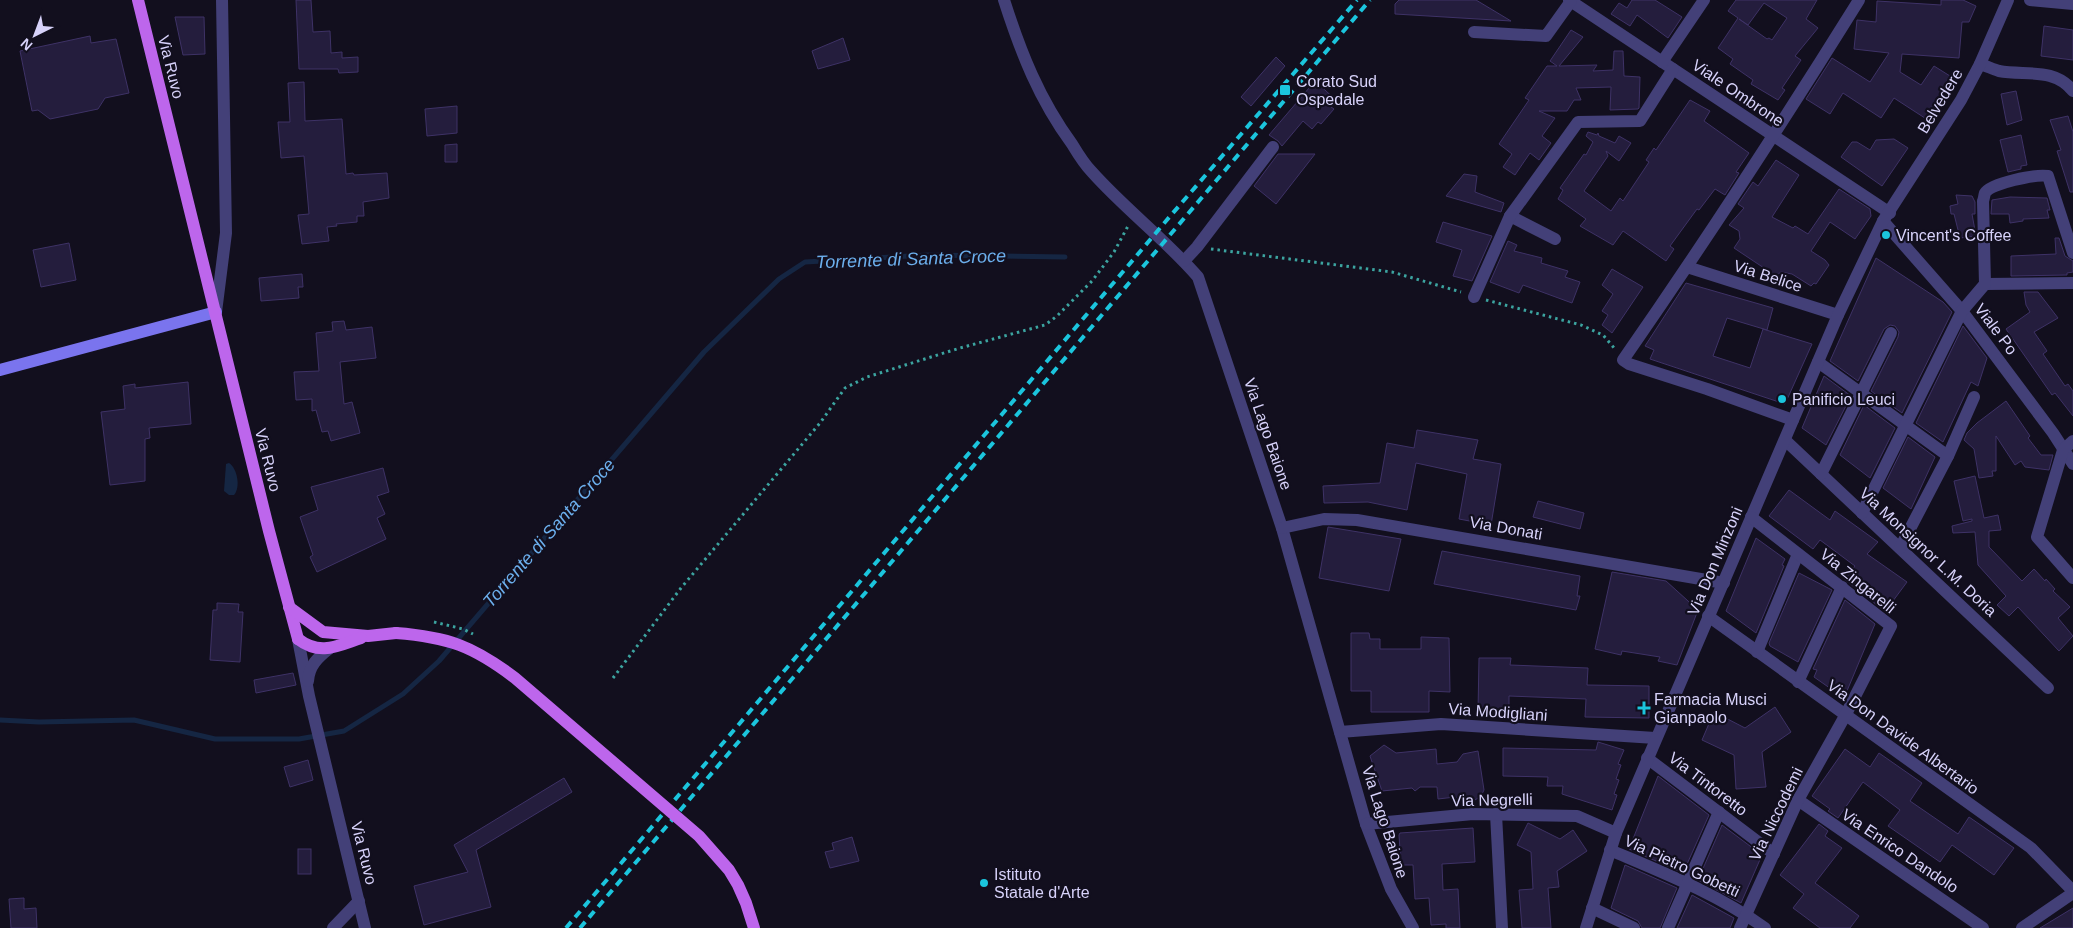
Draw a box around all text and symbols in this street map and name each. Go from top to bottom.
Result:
north arrow [10,10,60,60]
street label: Via Ruvo [155,34,187,101]
text: N [17,35,35,54]
street label: Viale Ombrone [1689,56,1787,130]
street label: Belvedere [1914,66,1966,136]
place label: Corato Sud Ospedale [1296,73,1377,108]
marker: Corato Sud Ospedale [1278,83,1292,97]
place label: Vincent's Coffee [1896,227,2012,244]
marker: Vincent's Coffee [1880,229,1892,241]
water label: Torrente di Santa Croce [815,246,1007,272]
street label: Via Belice [1732,257,1804,295]
street label: Viale Po [1971,300,2021,358]
street label: Via Lago Baione [1241,376,1295,492]
place label: Panificio Leuci [1792,391,1895,408]
marker: Panificio Leuci [1776,393,1788,405]
street label: Via Ruvo [252,427,284,494]
water label: Torrente di Santa Croce [479,455,619,611]
street label: Via Monsignor L.M. Doria [1856,484,2000,620]
street label: Via Don Minzoni [1684,504,1746,618]
street label: Via Donati [1468,513,1544,543]
street label: Via Zingarelli [1817,545,1899,617]
street label: Via Don Davide Albertario [1824,676,1982,798]
place label: Farmacia Musci Gianpaolo [1654,691,1767,726]
street label: Via Modigliani [1448,700,1548,724]
marker: Farmacia Musci Gianpaolo [1638,702,1650,714]
street label: Via Tintoretto [1665,749,1751,819]
street label: Via Lago Baione [1359,764,1411,880]
street label: Via Niccodemi [1746,764,1806,864]
street label: Via Negrelli [1451,791,1533,809]
street label: Via Enrico Dandolo [1839,806,1961,896]
street label: Via Ruvo [348,820,380,887]
street label: Via Pietro Gobetti [1622,832,1742,900]
place label: Istituto Statale d'Arte [994,866,1090,901]
marker: Istituto Statale d'Arte [978,877,990,889]

